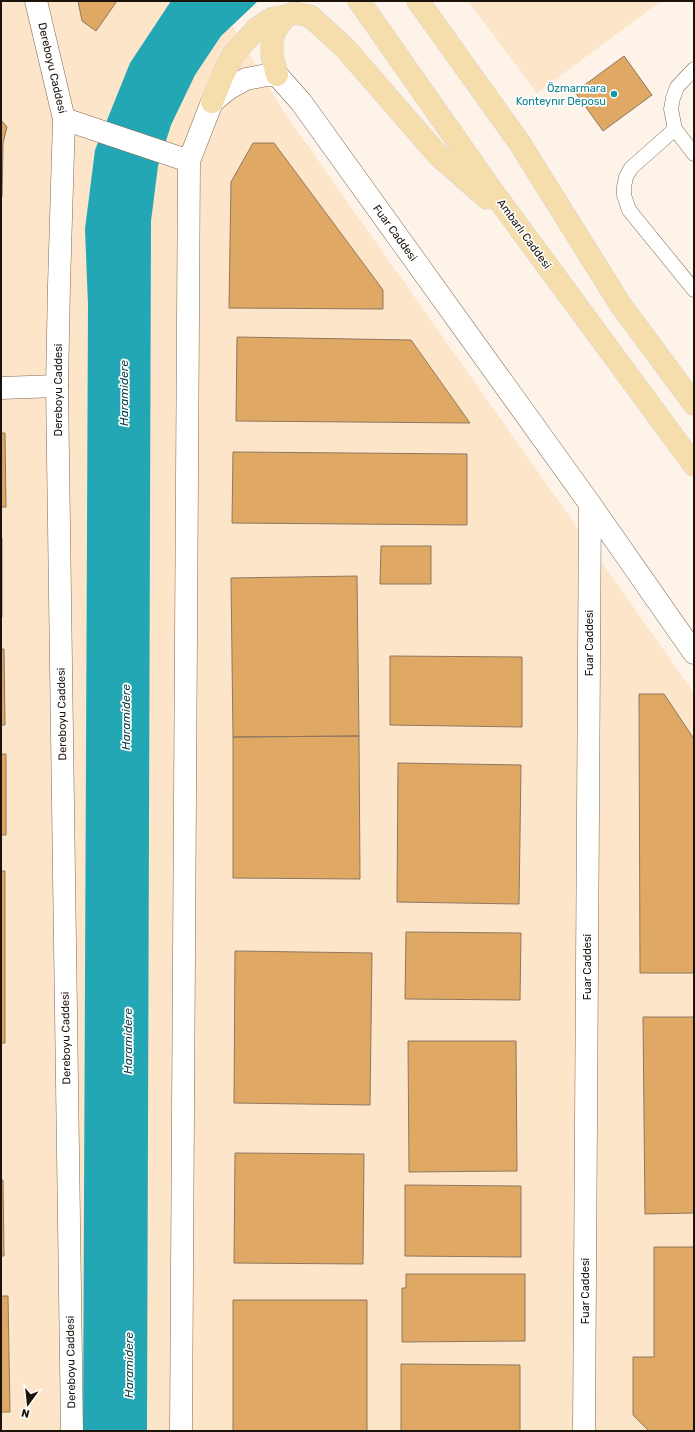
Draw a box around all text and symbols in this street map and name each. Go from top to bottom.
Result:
street label: Dereboyu Caddesi [35,21,69,115]
place label: Özmarmara Konteynır Deposu [516,82,606,108]
marker: Özmarmara Konteynır Deposu [609,89,619,99]
street label: Ambarlı Caddesi [494,197,554,271]
street label: Fuar Caddesi [370,202,420,264]
street label: Dereboyu Caddesi [52,344,65,436]
water label: Haramidere [117,360,131,426]
street label: Fuar Caddesi [583,610,596,676]
street label: Dereboyu Caddesi [55,667,69,761]
water label: Haramidere [119,684,133,750]
street label: Fuar Caddesi [581,934,594,1000]
street label: Dereboyu Caddesi [59,991,73,1085]
water label: Haramidere [121,1008,135,1074]
street label: Fuar Caddesi [579,1258,592,1324]
street label: Dereboyu Caddesi [64,1315,78,1409]
water label: Haramidere [122,1332,136,1398]
north arrow [8,1384,48,1424]
text: N [20,1406,31,1420]

